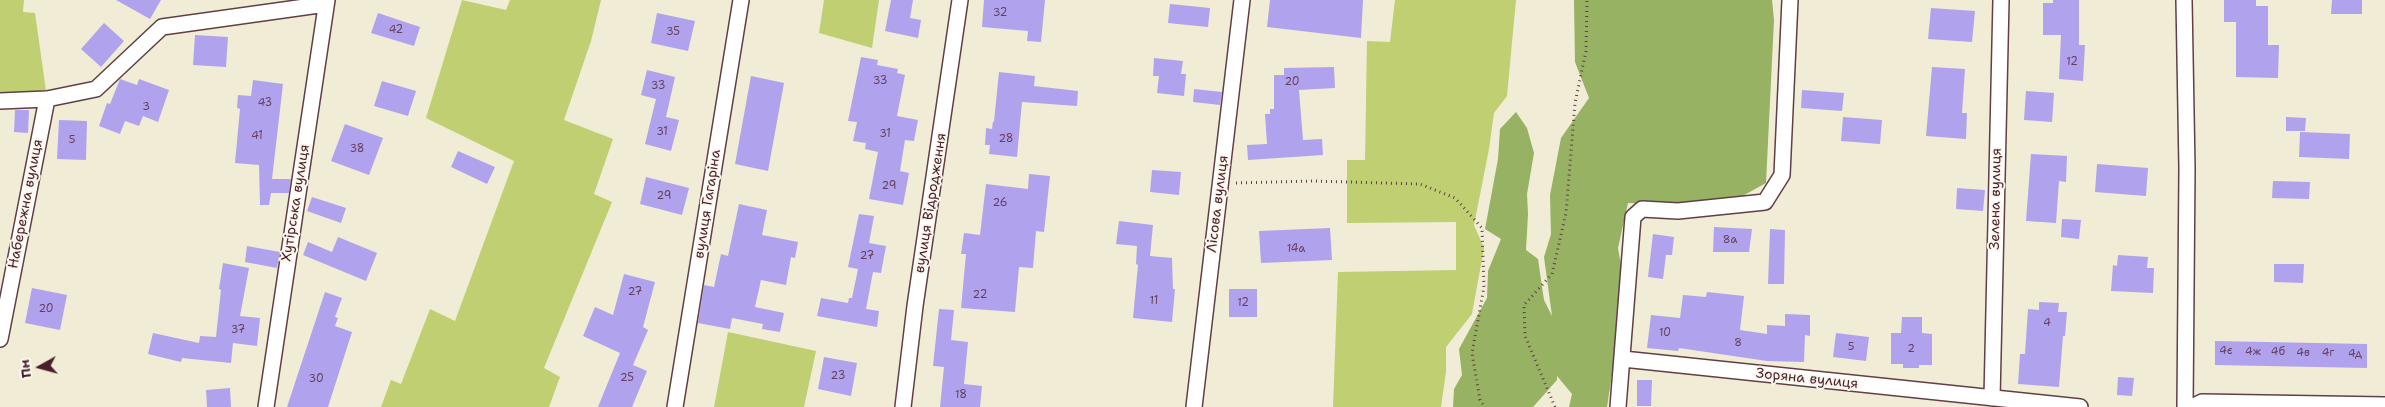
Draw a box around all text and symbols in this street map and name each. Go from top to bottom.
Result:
house number: 32 [993,6,1007,20]
house number: 42 [389,23,403,37]
house number: 35 [666,25,680,39]
house number: 12 [2066,55,2078,69]
house number: 33 [873,74,887,88]
house number: 20 [1284,75,1300,89]
house number: 33 [651,79,665,93]
house number: 43 [258,96,272,110]
house number: 3 [142,100,150,114]
house number: 31 [656,125,668,139]
house number: 31 [879,127,891,141]
house number: 41 [251,129,263,143]
street label: вулиця Відродження [912,132,950,274]
house number: 28 [998,132,1014,146]
house number: 5 [69,133,75,147]
street label: Набережна вулиця [5,138,47,270]
house number: 38 [349,142,365,156]
street label: Хутірська вулиця [278,143,314,263]
street label: вулиця Гагаріна [691,148,725,260]
street label: Зелена вулиця [1987,148,2005,250]
street label: Лісова вулиця [1204,154,1232,254]
house number: 29 [882,179,896,193]
house number: 29 [657,189,671,203]
house number: 26 [993,196,1007,210]
house number: 8а [1723,233,1737,247]
house number: 14а [1287,242,1305,256]
house number: 27 [860,249,874,263]
house number: 27 [628,285,642,299]
house number: 22 [973,288,987,302]
house number: 11 [1150,294,1158,308]
house number: 12 [1237,296,1249,310]
house number: 20 [38,302,54,316]
house number: 4 [2043,316,2051,330]
house number: 37 [231,323,245,337]
house number: 10 [1659,326,1671,340]
house number: 8 [1734,336,1742,350]
house number: 5 [1848,340,1854,354]
north arrow [15,342,65,392]
house number: 2 [1907,342,1915,356]
house number: 4є [2219,344,2233,358]
house number: 4ж [2245,345,2261,359]
house number: 4б [2271,345,2285,359]
house number: 4в [2296,346,2310,360]
house number: 4г [2322,346,2334,360]
house number: 4д [2348,347,2362,361]
text: Пн [15,359,35,379]
street label: Зоряна вулиця [1755,365,1859,393]
house number: 23 [831,369,845,383]
house number: 25 [620,371,634,385]
house number: 30 [308,372,324,386]
house number: 18 [955,388,967,402]

